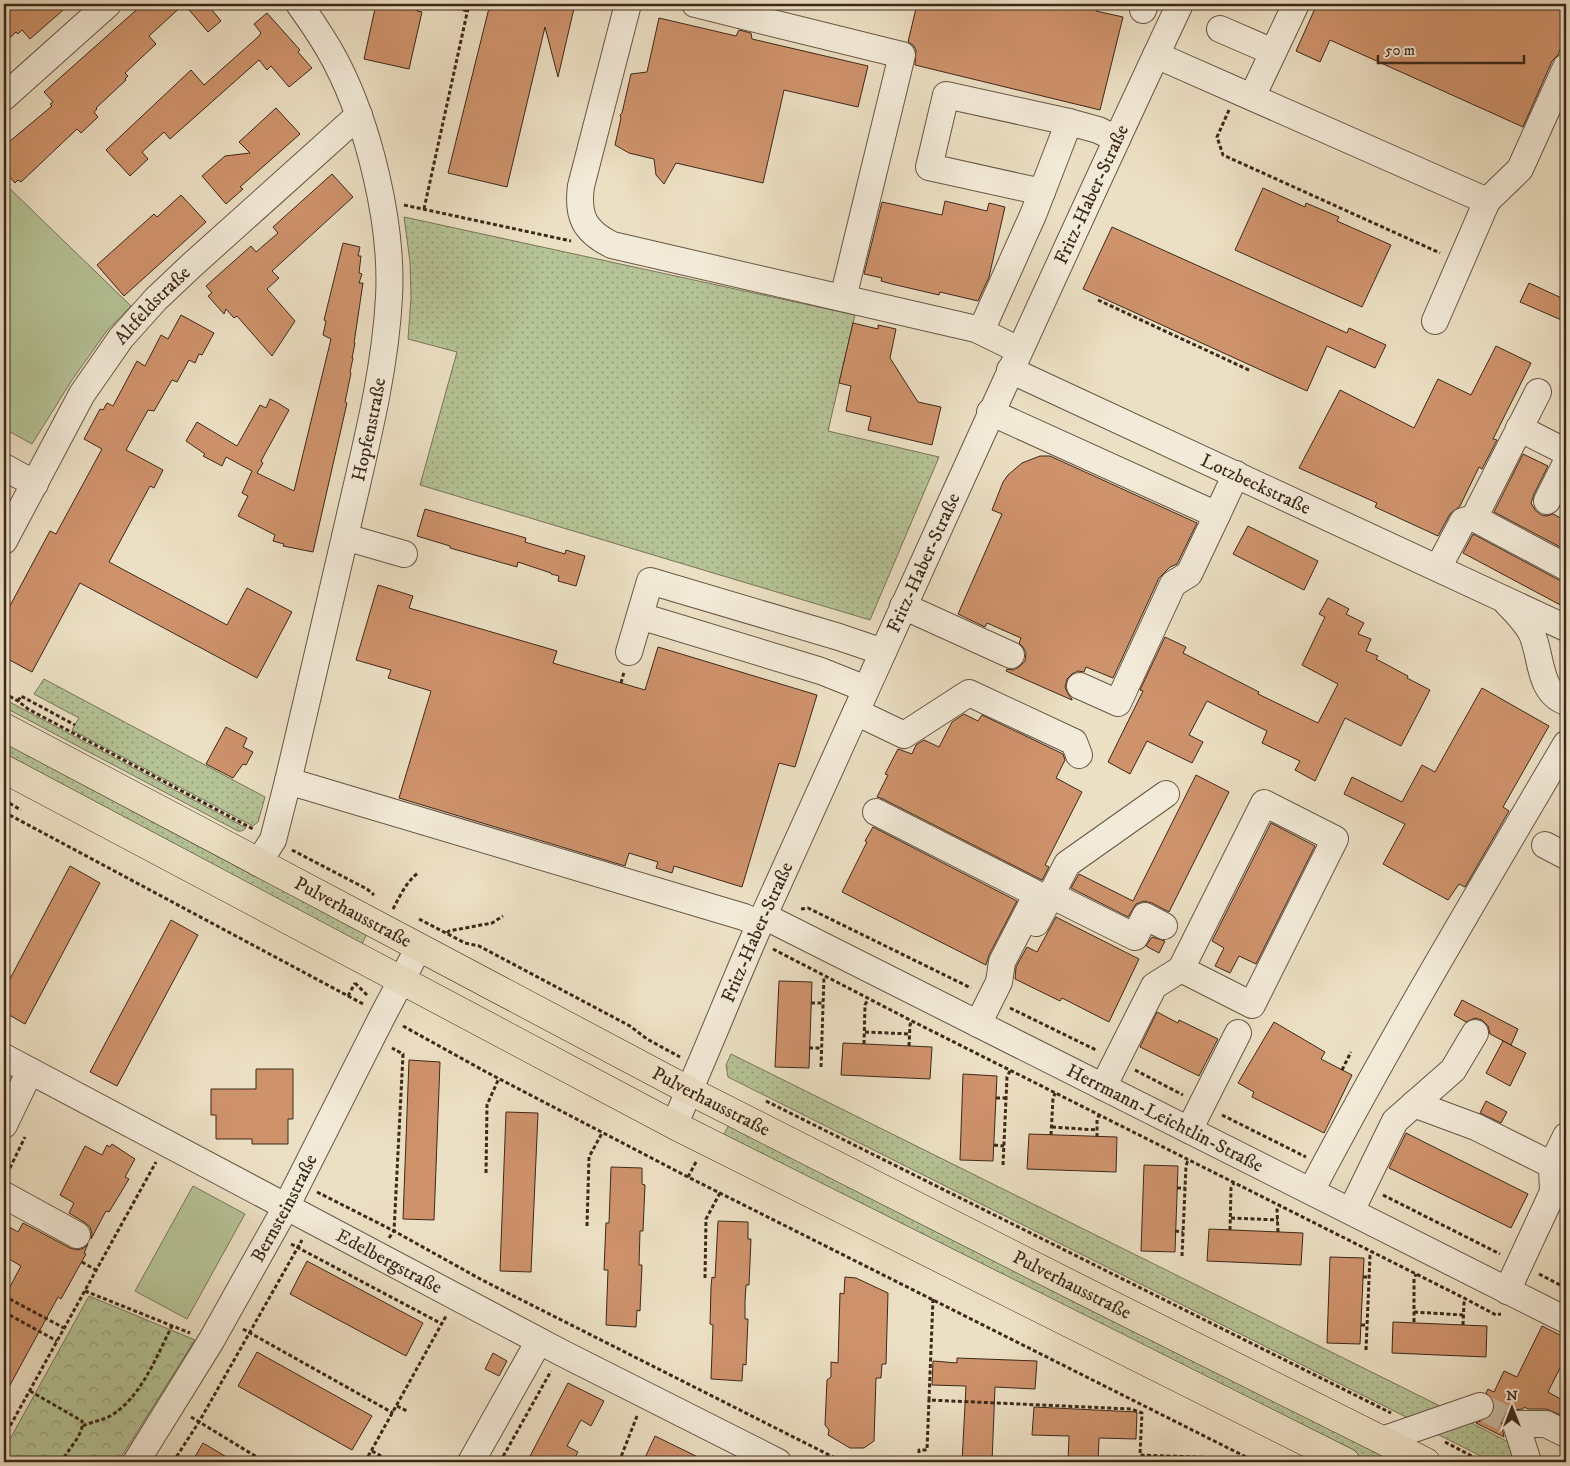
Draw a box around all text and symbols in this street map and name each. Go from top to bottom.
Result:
scale bar [1378,32,1524,64]
text: 50 m [1385,41,1415,60]
street label: Fritz-Haber-Straße [1049,121,1134,268]
street label: Altfeldstraße [109,261,195,349]
street label: Hopfenstraße [347,376,391,484]
street label: Lotzbeckstraße [1197,449,1315,520]
street label: Fritz-Haber-Straße [882,489,965,636]
street label: Fritz-Haber-Straße [716,858,798,1006]
street label: Pulverhausstraße [290,872,416,953]
street label: Herrmann-Leichtlin-Straße [1063,1059,1267,1177]
street label: Pulverhausstraße [648,1061,774,1141]
street label: Bernsteinstraße [246,1150,322,1266]
street label: Edelbergstraße [332,1224,446,1299]
street label: Pulverhausstraße [1009,1245,1135,1324]
north arrow [1488,1384,1538,1434]
text: N [1506,1387,1518,1405]

